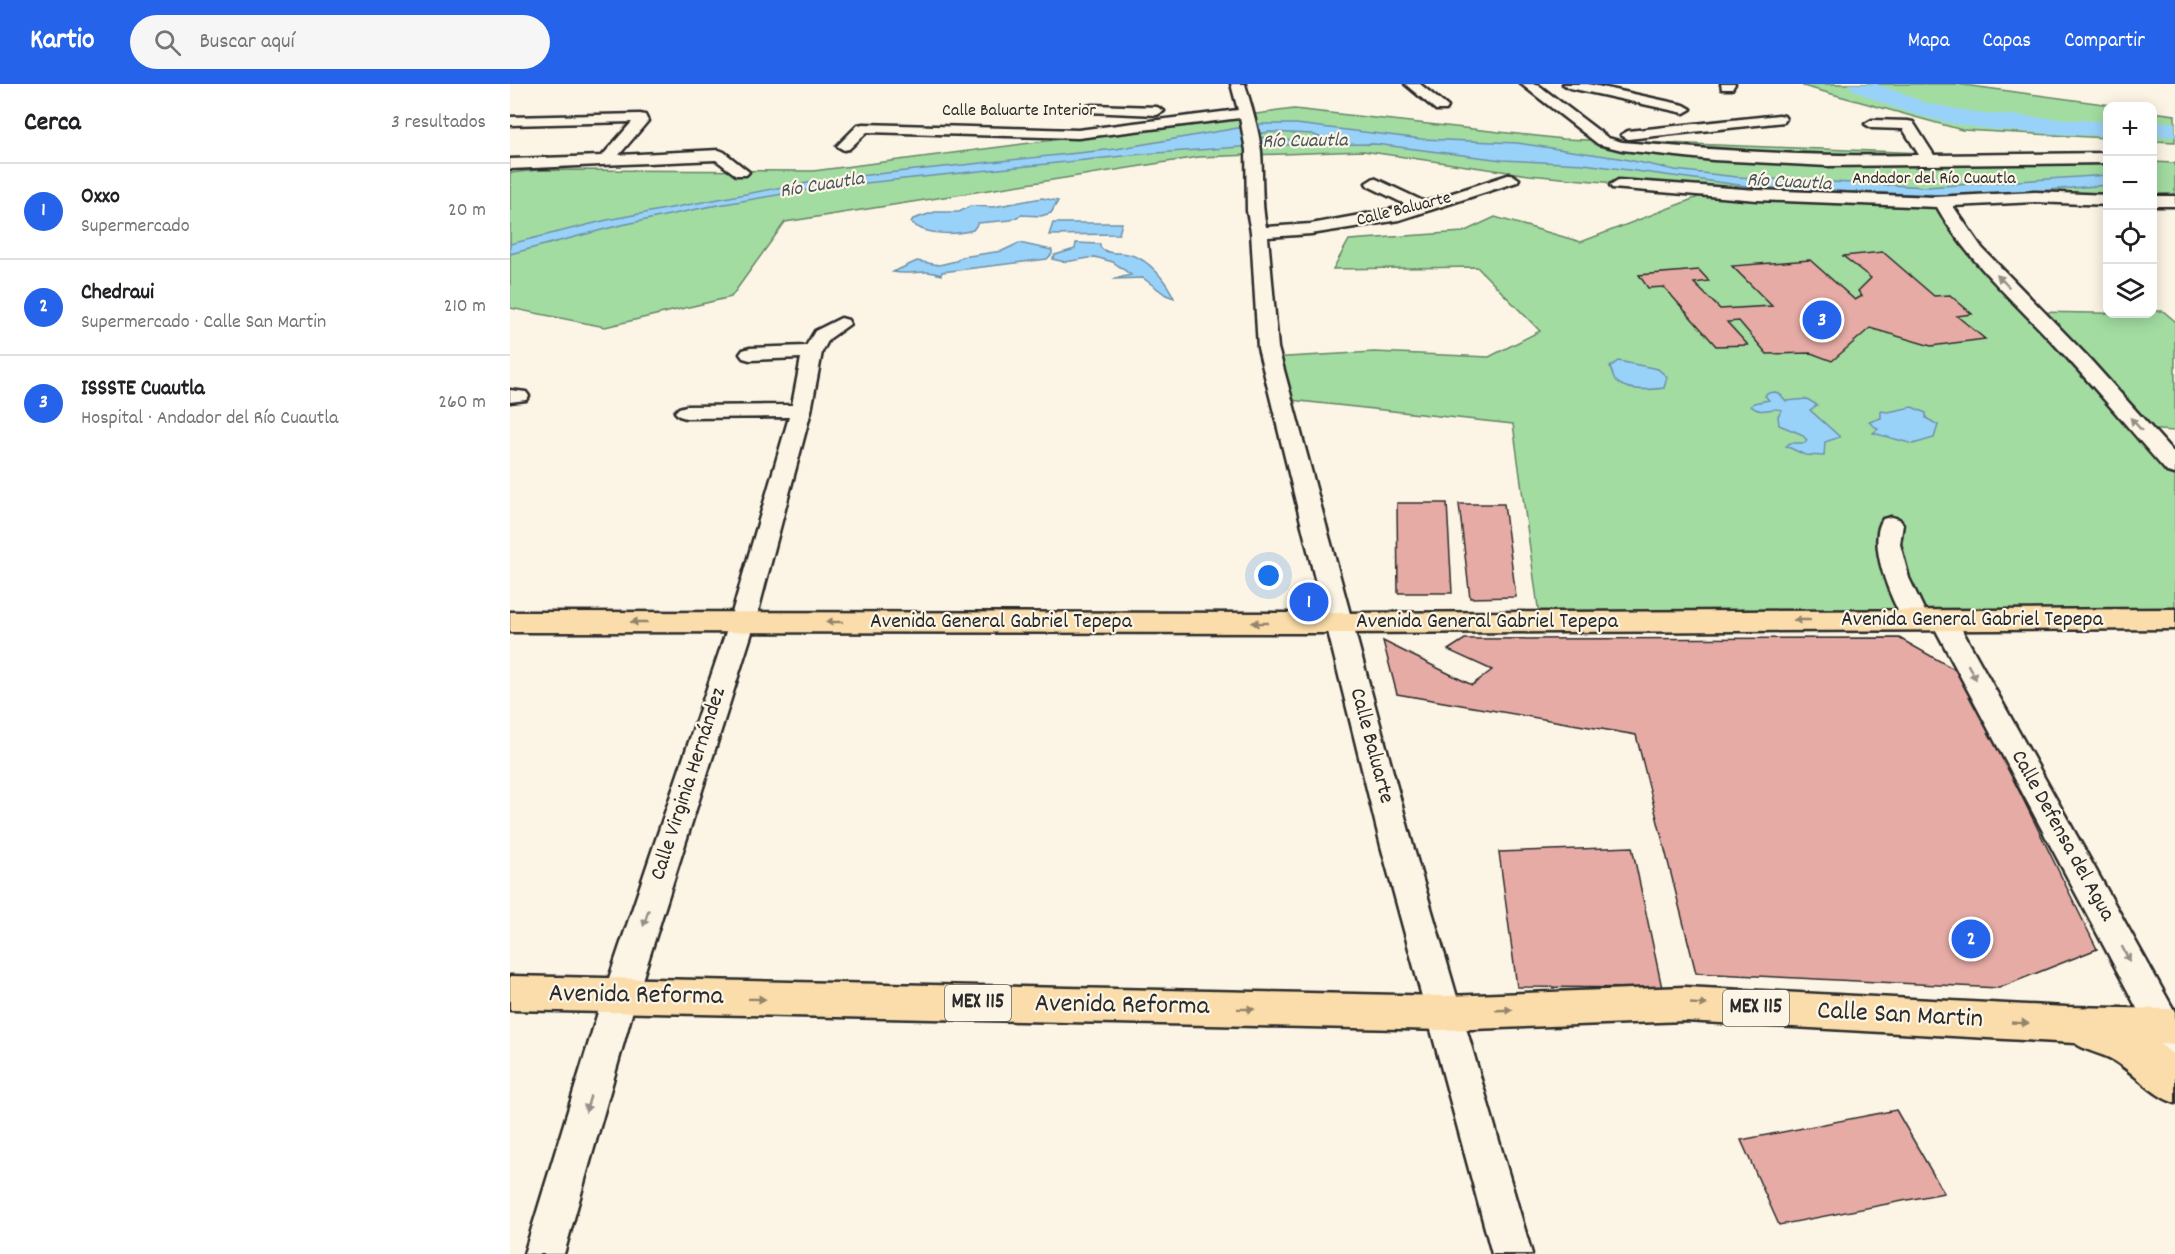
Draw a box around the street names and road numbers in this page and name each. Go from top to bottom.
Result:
street label: Calle Baluarte Interior [942,99,1096,124]
street label: Andador del Río Cuautla [1852,167,2016,192]
street label: Calle Baluarte [1354,186,1454,234]
street label: Avenida General Gabriel Tepepa [1841,605,2104,636]
street label: Avenida General Gabriel Tepepa [870,607,1133,638]
street label: Avenida General Gabriel Tepepa [1356,607,1619,638]
street label: Calle Virginia Hernández [643,683,735,884]
street label: Calle Baluarte [1341,685,1401,807]
street label: Calle Defensa del Agua [2002,745,2122,928]
street label: Avenida Reforma [548,975,724,1017]
road number: MEX 115 [945,985,1011,1021]
street label: Avenida Reforma [1034,985,1210,1027]
road number: MEX 115 [1723,990,1789,1026]
street label: Calle San Martin [1816,992,1984,1040]

